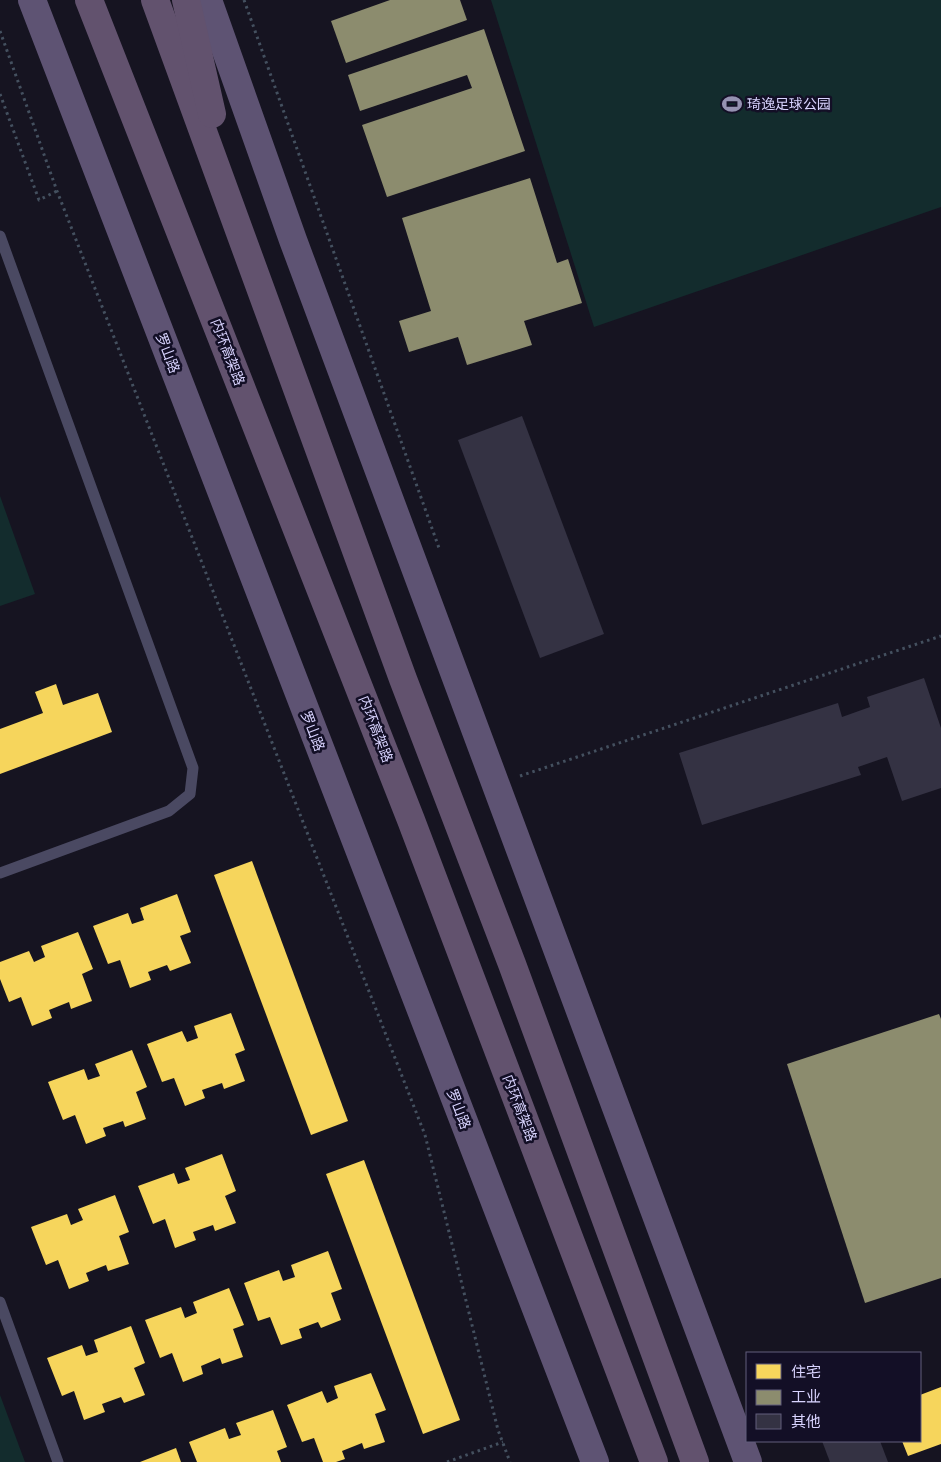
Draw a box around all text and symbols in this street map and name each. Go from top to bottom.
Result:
sports icon: 琦逸足球公园 [721,93,743,115]
place label: 琦逸足球公园 [747,96,831,113]
street label: 内环高架路 [207,316,248,388]
street label: 罗山路 [152,331,183,376]
street label: 内环高架路 [355,693,396,765]
street label: 罗山路 [297,709,328,754]
street label: 内环高架路 [499,1072,540,1144]
street label: 罗山路 [443,1087,474,1132]
legend [746,1352,921,1442]
text: 住宅 [791,1363,821,1382]
text: 工业 [791,1388,821,1407]
text: 其他 [791,1413,821,1432]

